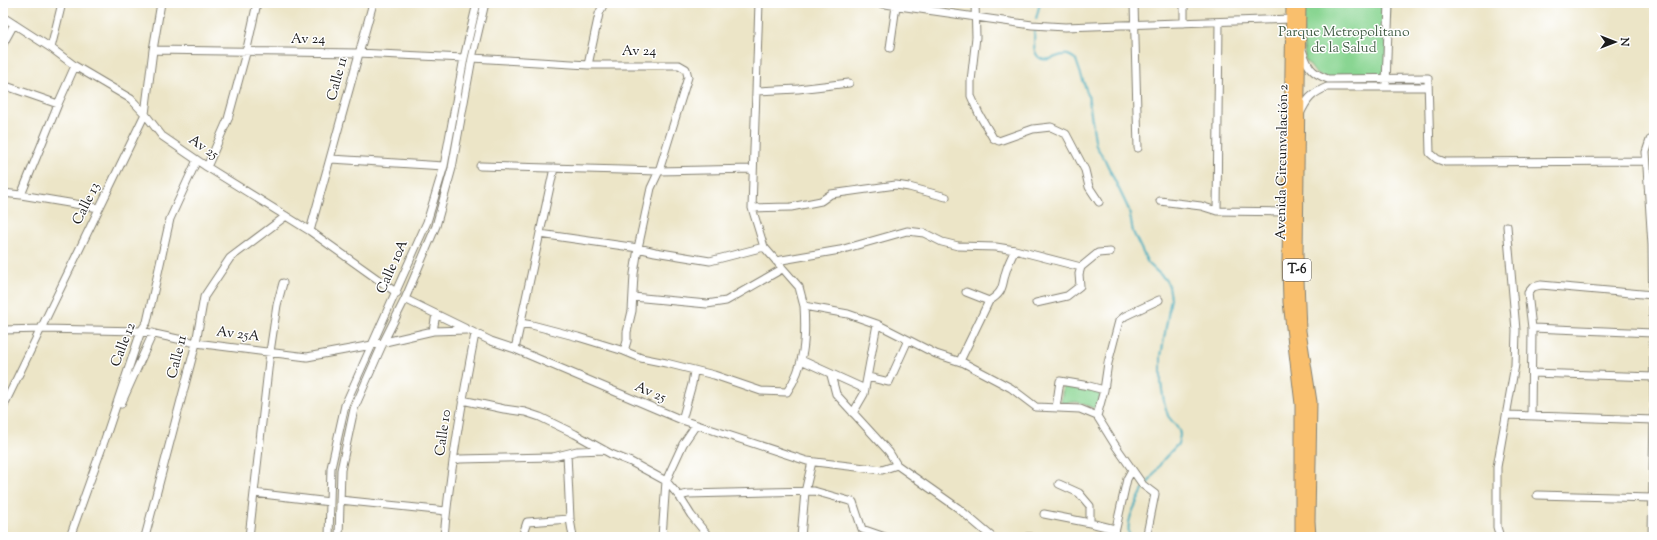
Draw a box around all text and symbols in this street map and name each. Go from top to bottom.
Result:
north arrow [1595,22,1635,62]
park label: Parque Metropolitano de la Salud [1278,23,1410,59]
street label: Av 24 [291,30,325,50]
text: N [1616,37,1632,47]
street label: Av 24 [622,42,656,62]
street label: Calle 11 [323,55,353,103]
street label: Avenida Circunvalación 2 [1272,84,1294,240]
street label: Av 25 [184,131,222,165]
street label: Calle 13 [68,179,106,229]
street label: Calle 10A [372,236,414,297]
road number: T-6 [1283,259,1311,281]
street label: Calle 12 [106,320,142,370]
street label: Av 25A [215,322,261,348]
street label: Calle 11 [163,333,193,381]
street label: Av 25 [631,377,669,409]
street label: Calle 10 [431,408,457,458]

